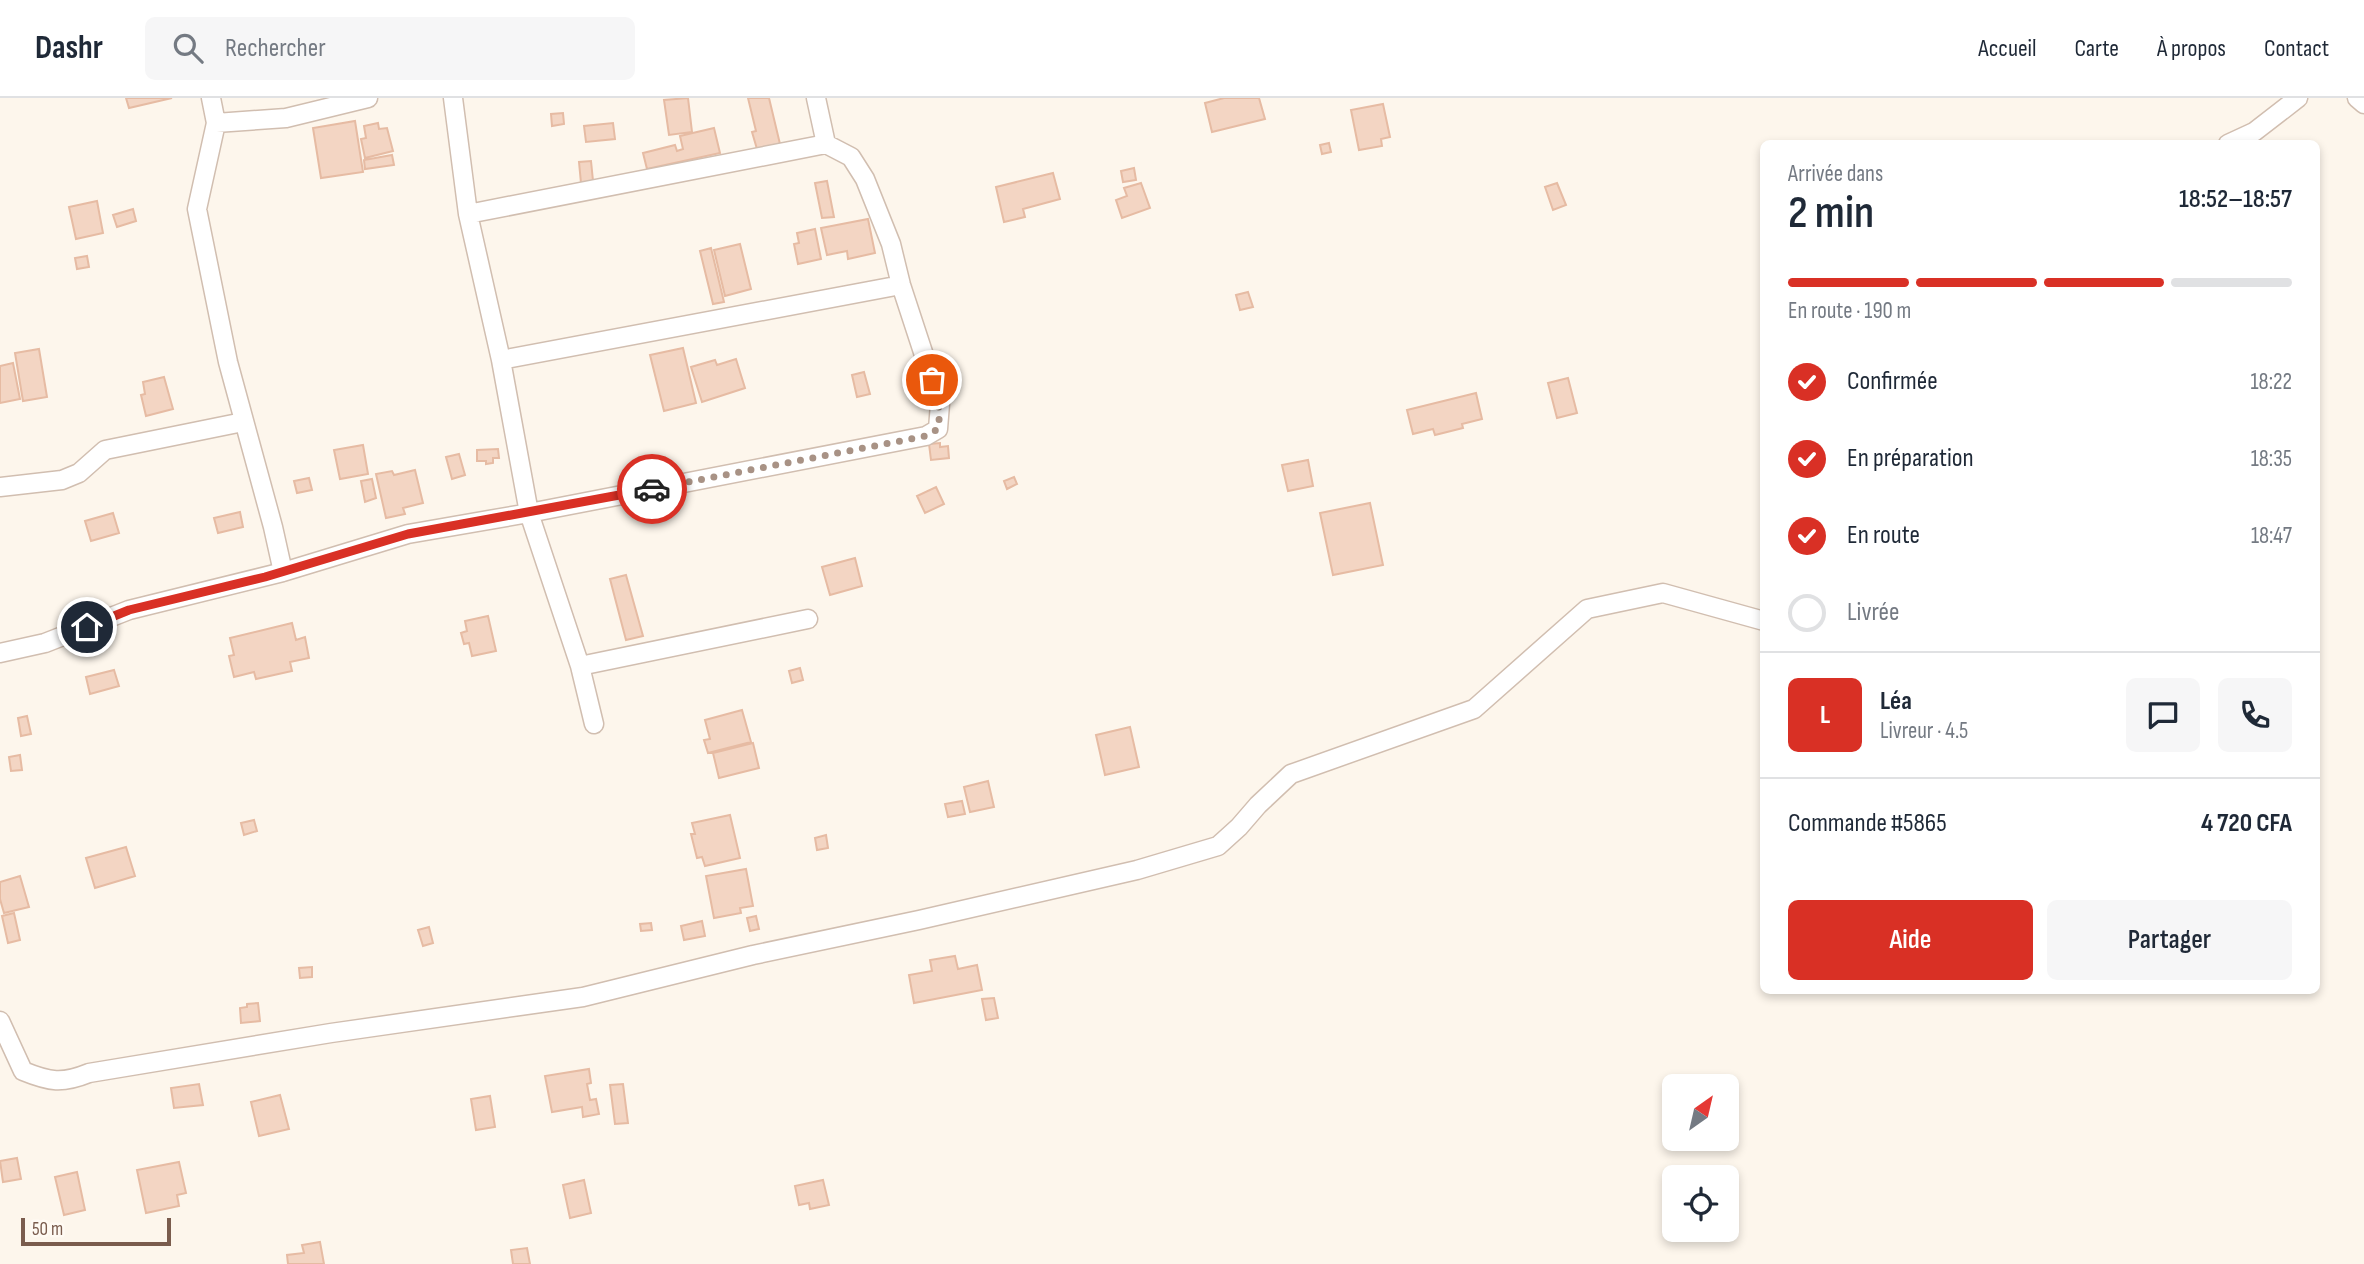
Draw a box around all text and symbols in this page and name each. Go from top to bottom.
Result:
search box [145,17,635,80]
text: Dashr [35,28,103,68]
icon: search [169,29,207,67]
text: Rechercher [225,33,326,64]
text: Accueil [1978,34,2037,63]
text: Carte [2075,34,2119,63]
text: À propos [2157,34,2226,63]
text: Contact [2264,34,2329,63]
text: Arrivée dans [1788,160,1883,188]
text: 18:52–18:57 [2179,184,2292,215]
text: 2 min [1788,186,1874,241]
text: En route · 190 m [1788,297,1911,325]
pin [902,350,962,410]
icon: bag [913,361,951,399]
icon: check [1788,363,1826,401]
text: Confirmée [1847,366,1938,397]
text: 18:22 [2251,368,2292,396]
icon: check [1788,440,1826,478]
text: En préparation [1847,443,1974,474]
text: 18:35 [2251,445,2292,473]
courier [617,454,687,524]
icon: car [633,470,671,508]
icon: check [1788,517,1826,555]
text: En route [1847,520,1920,551]
text: 18:47 [2251,522,2292,550]
pin [57,597,117,657]
text: Livrée [1847,597,1899,628]
icon: home [68,608,106,646]
button: chat [2126,678,2200,752]
button: phone [2218,678,2292,752]
text: Léa [1880,686,1912,717]
text: L [1820,700,1830,731]
text: Livreur · 4.5 [1880,717,1968,745]
text: Commande #5865 [1788,808,1947,839]
text: 4 720 CFA [2201,808,2292,839]
button: Aide [1788,900,2033,980]
button: Partager [2047,900,2292,980]
north arrow [1662,1074,1740,1152]
map controls [1662,1074,1739,1242]
button: locate [1662,1165,1739,1242]
scale bar [21,1215,172,1247]
text: 50 m [32,1218,63,1241]

